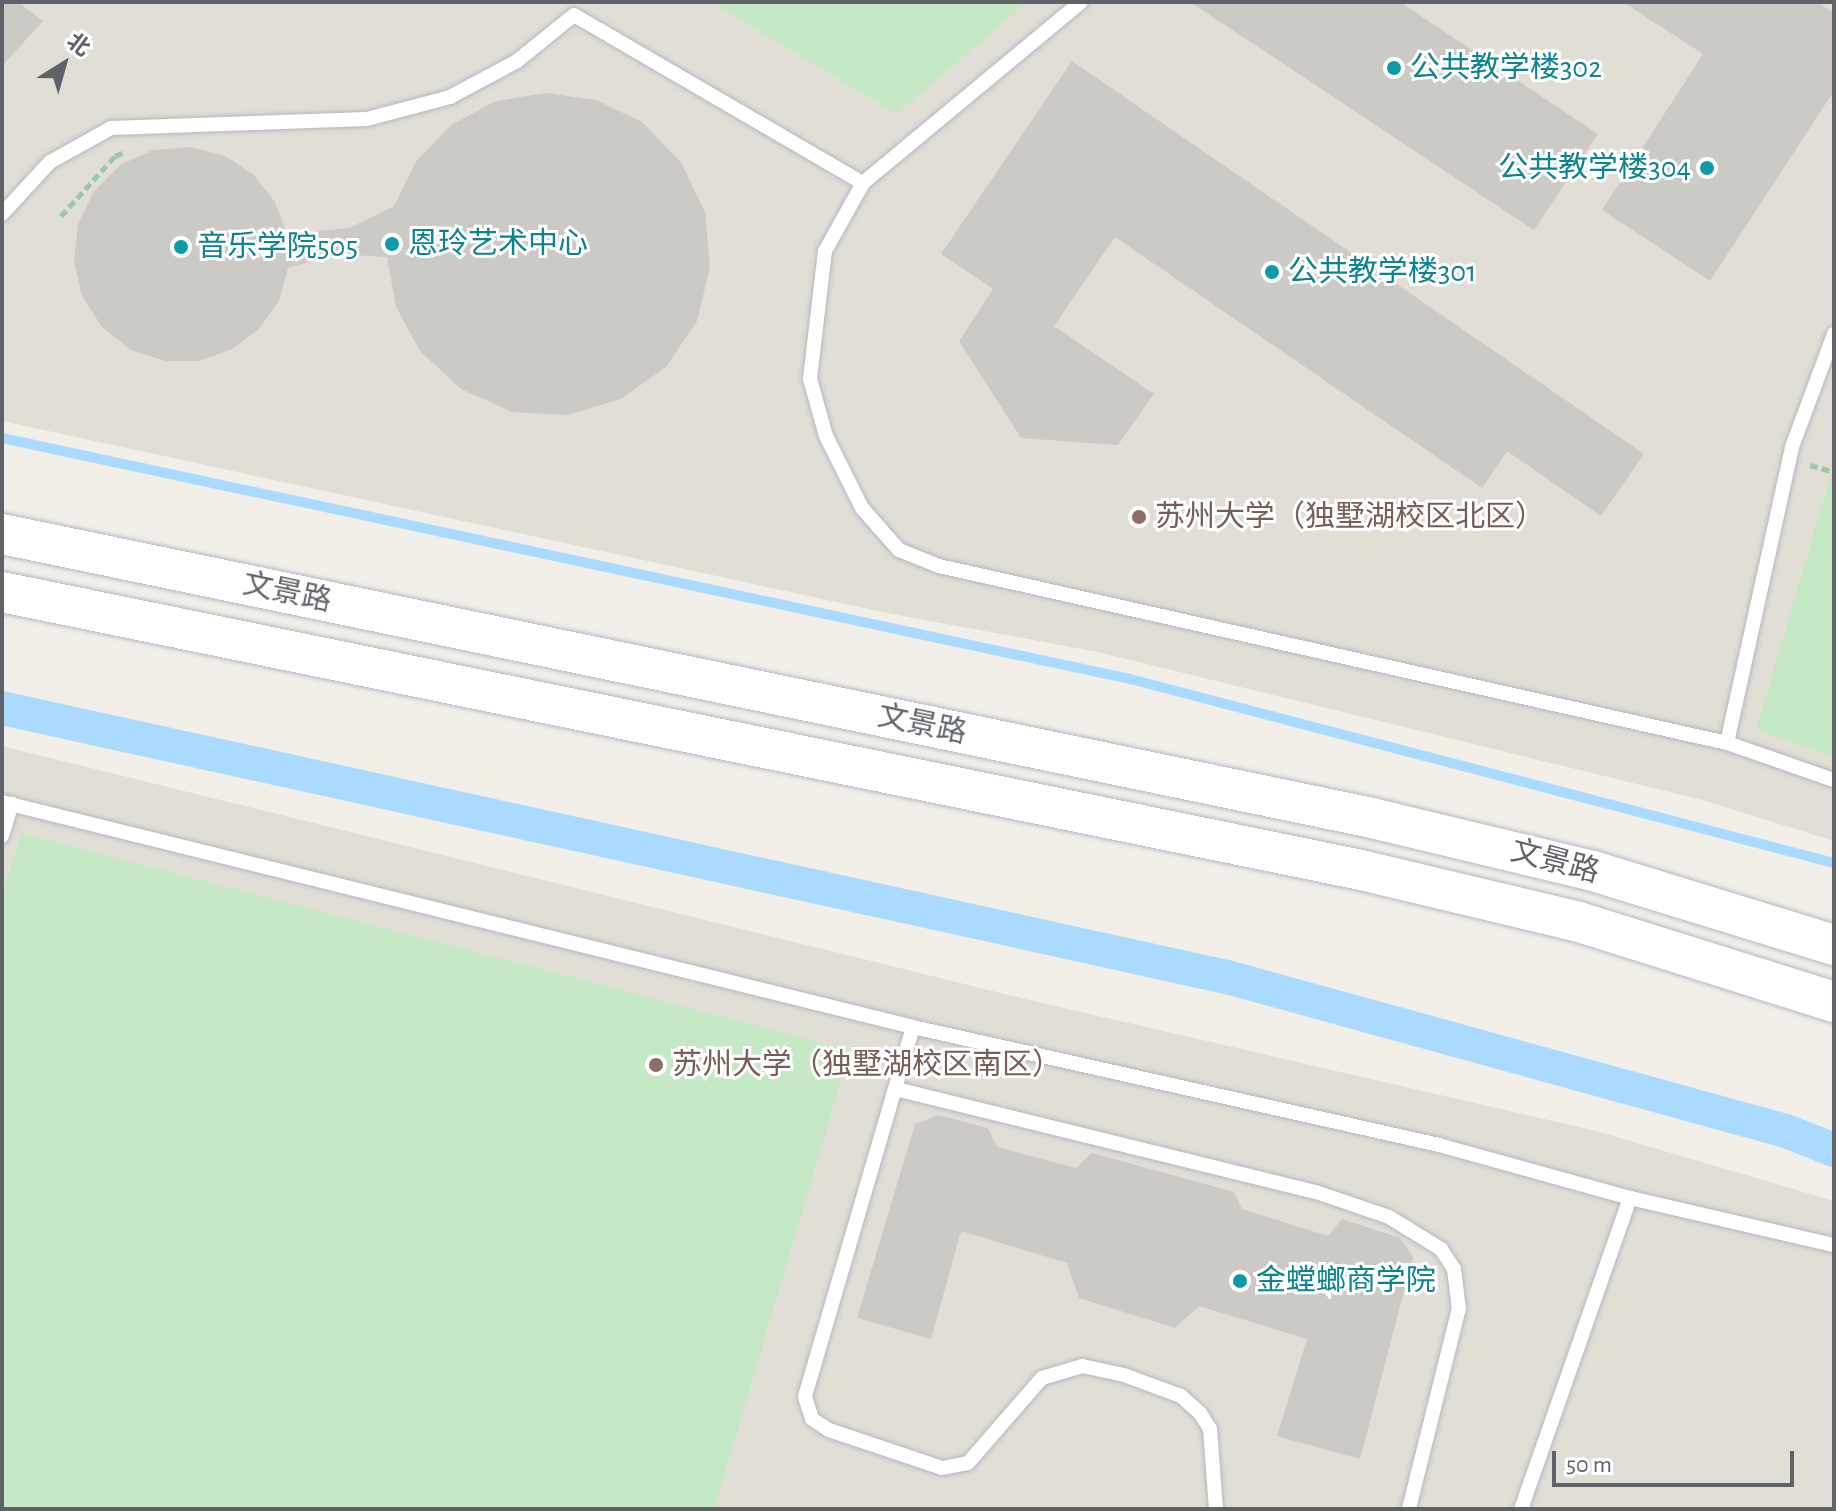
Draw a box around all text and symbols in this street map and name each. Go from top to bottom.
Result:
north arrow [24,24,104,104]
text: 北 [63,29,94,60]
place label: 公共教学楼302 [1410,50,1602,86]
marker: 公共教学楼302 [1385,59,1403,77]
place label: 公共教学楼304 [1498,150,1691,186]
marker: 公共教学楼304 [1698,159,1716,177]
place label: 恩玲艺术中心 [408,226,588,262]
place label: 音乐学院505 [197,229,358,265]
marker: 恩玲艺术中心 [383,235,401,253]
marker: 音乐学院505 [172,238,190,256]
place label: 公共教学楼301 [1288,254,1477,290]
marker: 公共教学楼301 [1263,263,1281,281]
place label: 苏州大学（独墅湖校区北区） [1155,499,1545,535]
marker: 苏州大学（独墅湖校区北区） [1130,508,1148,526]
street label: 文景路 [239,566,335,620]
street label: 文景路 [874,698,970,752]
street label: 文景路 [1507,833,1603,891]
place label: 苏州大学（独墅湖校区南区） [672,1047,1062,1083]
marker: 苏州大学（独墅湖校区南区） [647,1056,665,1074]
place label: 金螳螂商学院 [1256,1263,1436,1299]
marker: 金螳螂商学院 [1231,1272,1249,1290]
scale bar [1556,1435,1798,1485]
text: 50 m [1566,1453,1612,1477]

